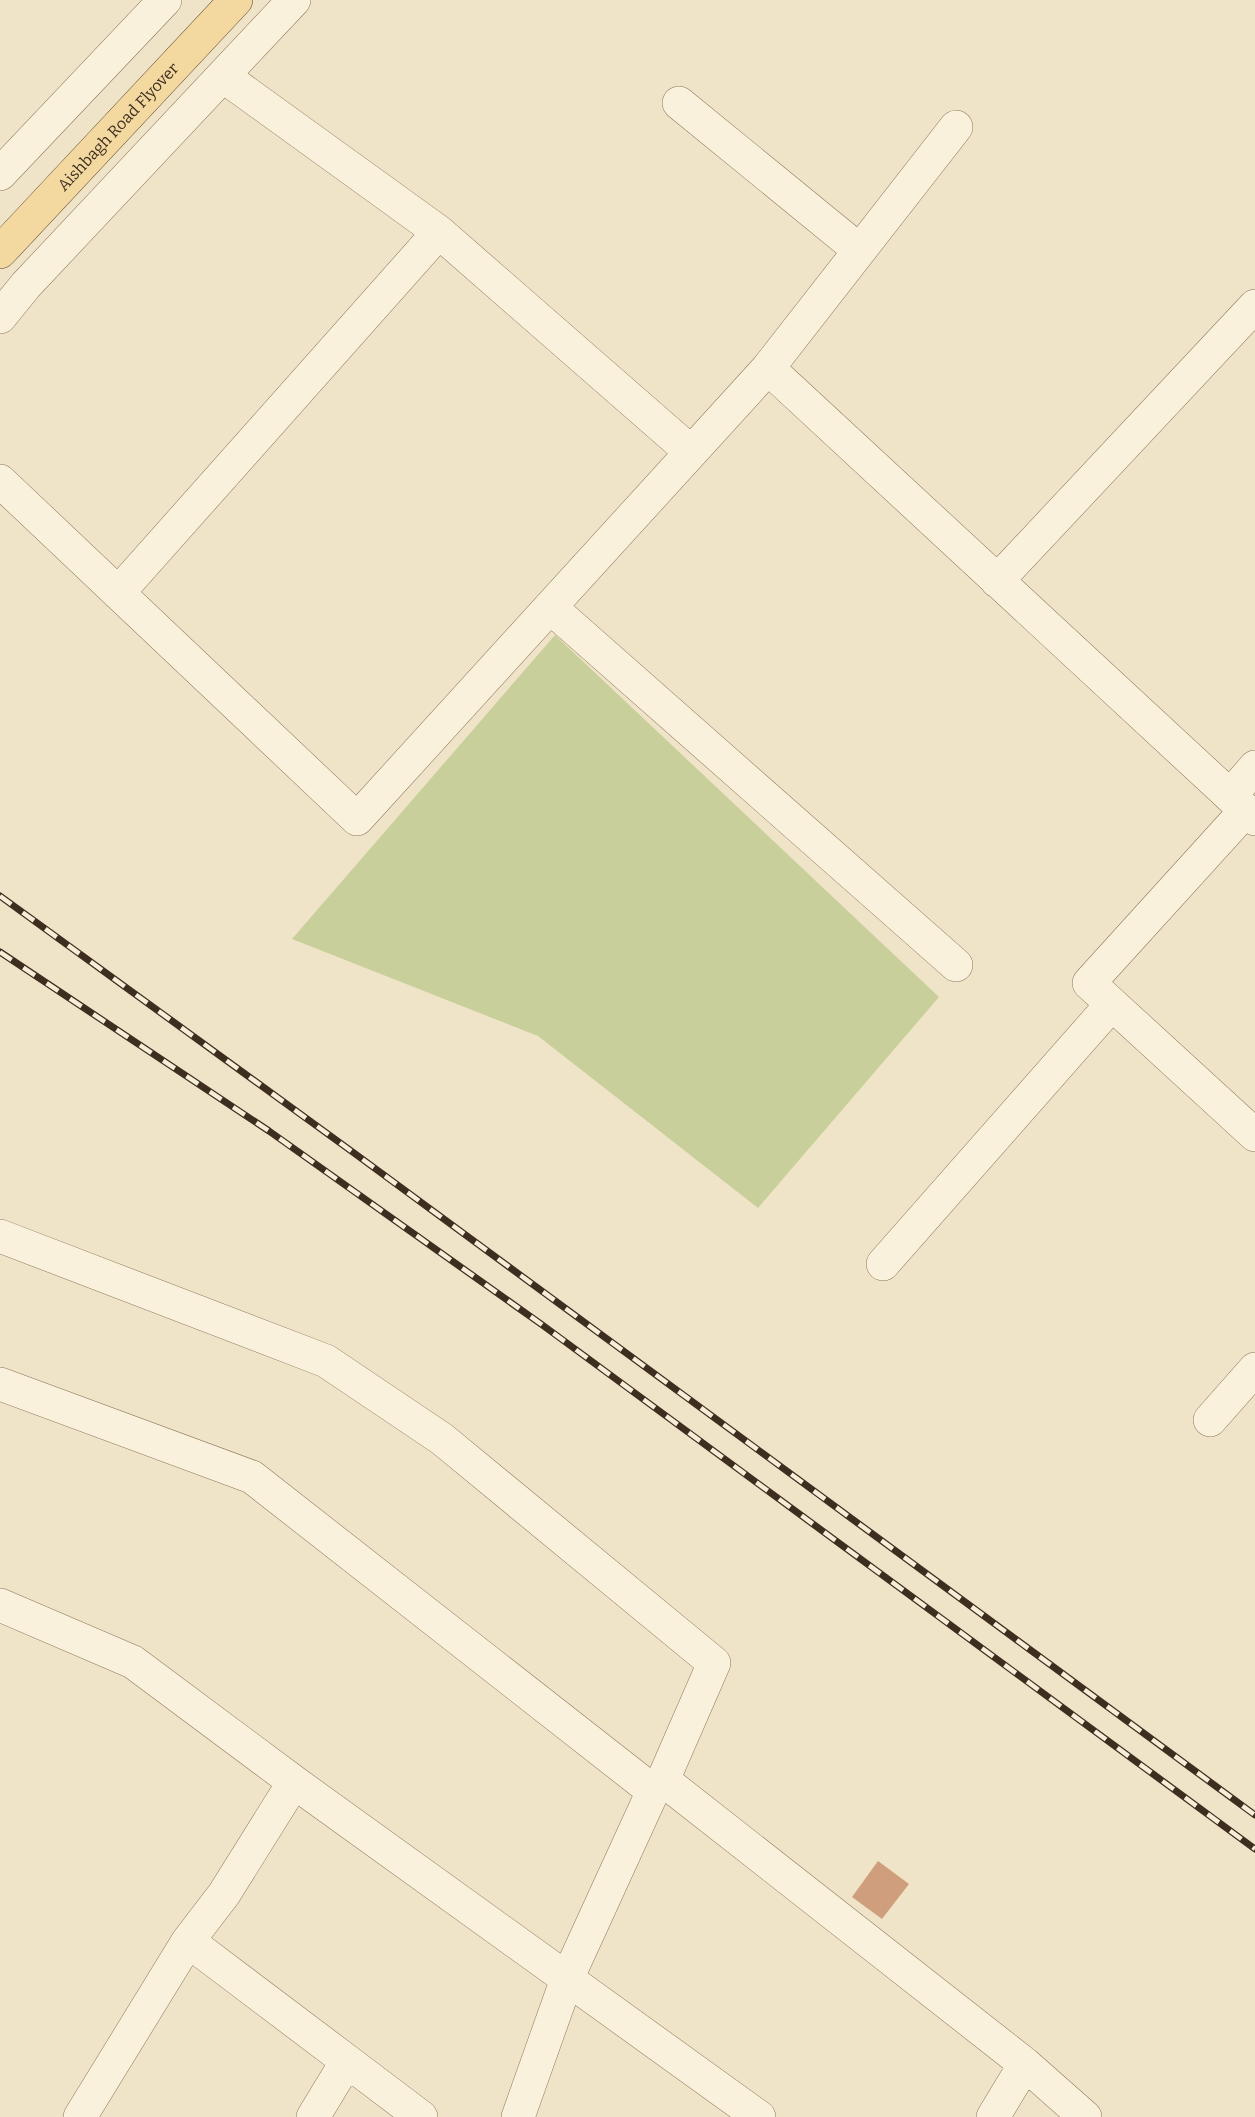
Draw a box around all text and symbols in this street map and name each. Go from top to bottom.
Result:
street label: Aishbagh Road Flyover [53,59,182,194]

